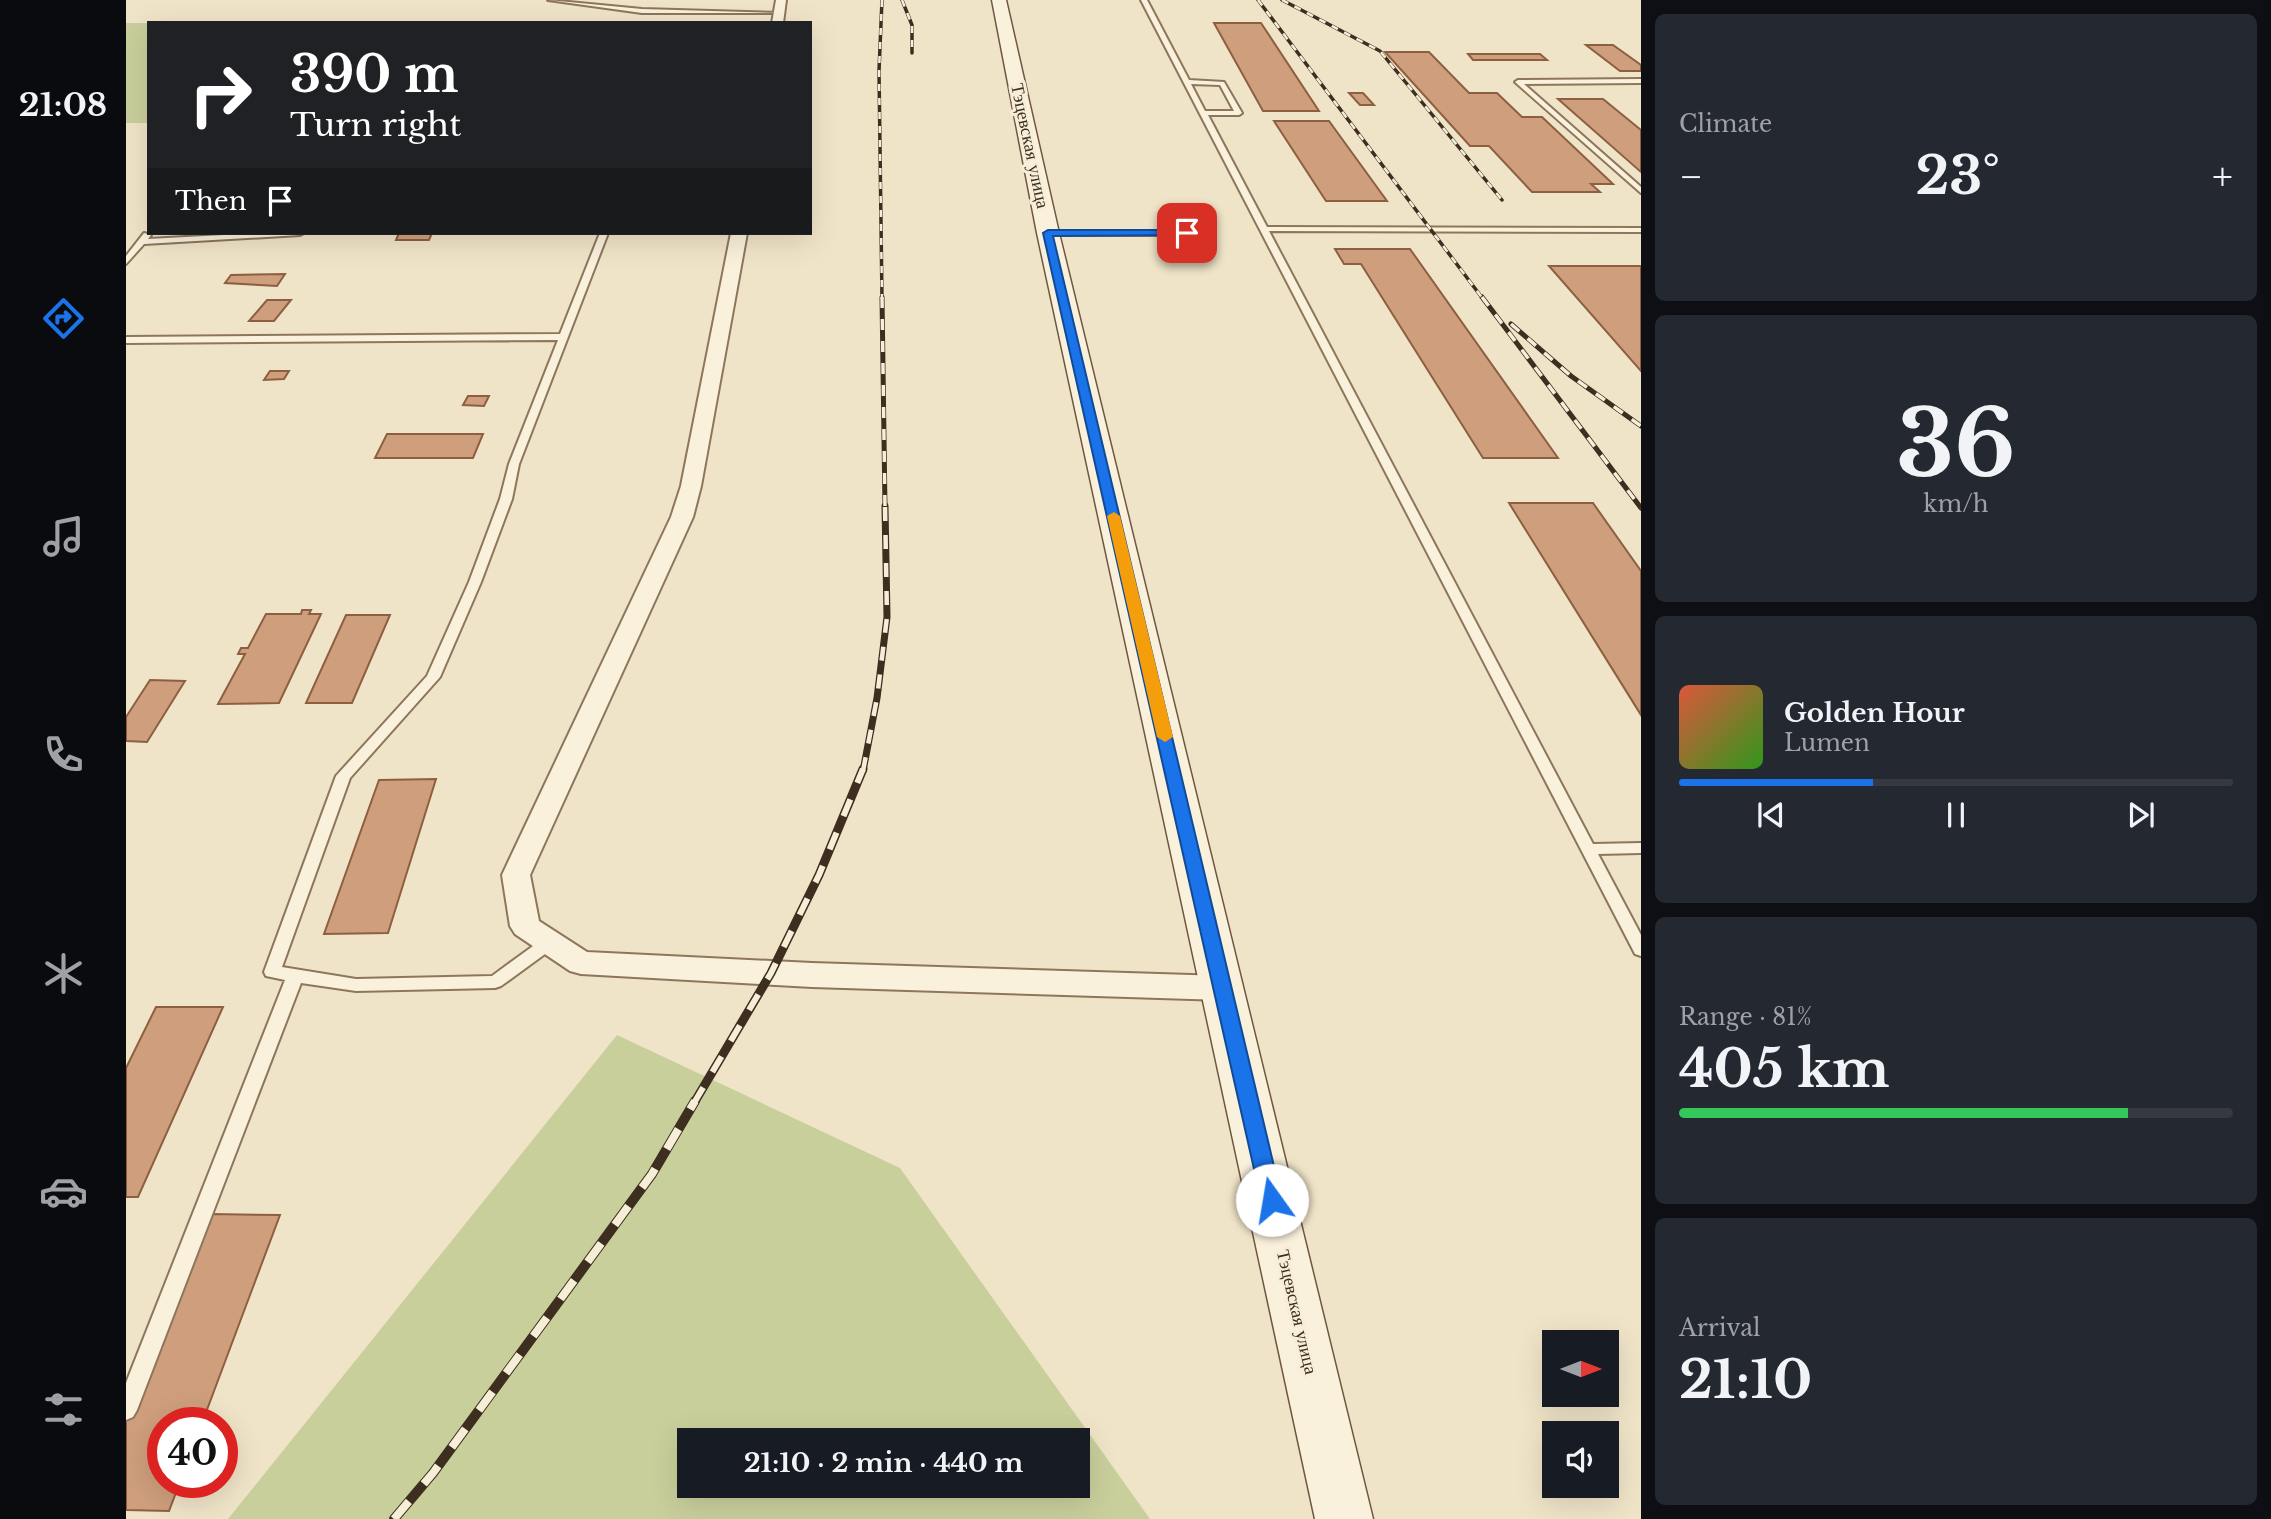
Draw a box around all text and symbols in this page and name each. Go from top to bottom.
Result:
text: 390 m [290,44,458,105]
icon: right [175,49,266,140]
street label: Тэцевская улица [1006,82,1054,210]
text: 21:08 [19,85,107,125]
text: Turn right [290,105,461,145]
text: Climate [1679,110,1772,138]
text: 23° [1915,144,2000,208]
text: − [1679,153,1703,200]
text: + [2212,153,2233,200]
icon: arrive [261,182,299,220]
text: Then [175,185,247,217]
pin [1157,203,1217,263]
icon: arrive [1168,214,1206,252]
icon: directions [39,294,88,343]
text: 36 [1896,388,2016,501]
text: km/h [1923,490,1989,518]
icon: music [39,512,88,561]
text: Golden Hour [1784,697,1965,729]
text: Lumen [1784,729,1870,757]
icon: phone [39,730,88,779]
icon: previous [1752,796,1790,834]
icon: pause [1937,796,1975,834]
icon: next [2122,796,2160,834]
icon: climate [39,949,88,998]
text: Range · 81% [1679,1003,1812,1031]
text: 405 km [1679,1037,1890,1101]
position arrow [1235,1163,1309,1237]
icon: car [39,1167,88,1216]
street label: Тэцевская улица [1272,1248,1322,1376]
text: Arrival [1679,1314,1760,1342]
north arrow [1542,1330,1619,1407]
map controls [1542,1330,1619,1498]
text: 21:10 [1679,1348,1812,1412]
icon: filters [39,1385,88,1434]
speed limit sign: 40 [147,1407,238,1498]
button: sound [1542,1421,1619,1498]
text: 21:10 · 2 min · 440 m [744,1447,1023,1479]

